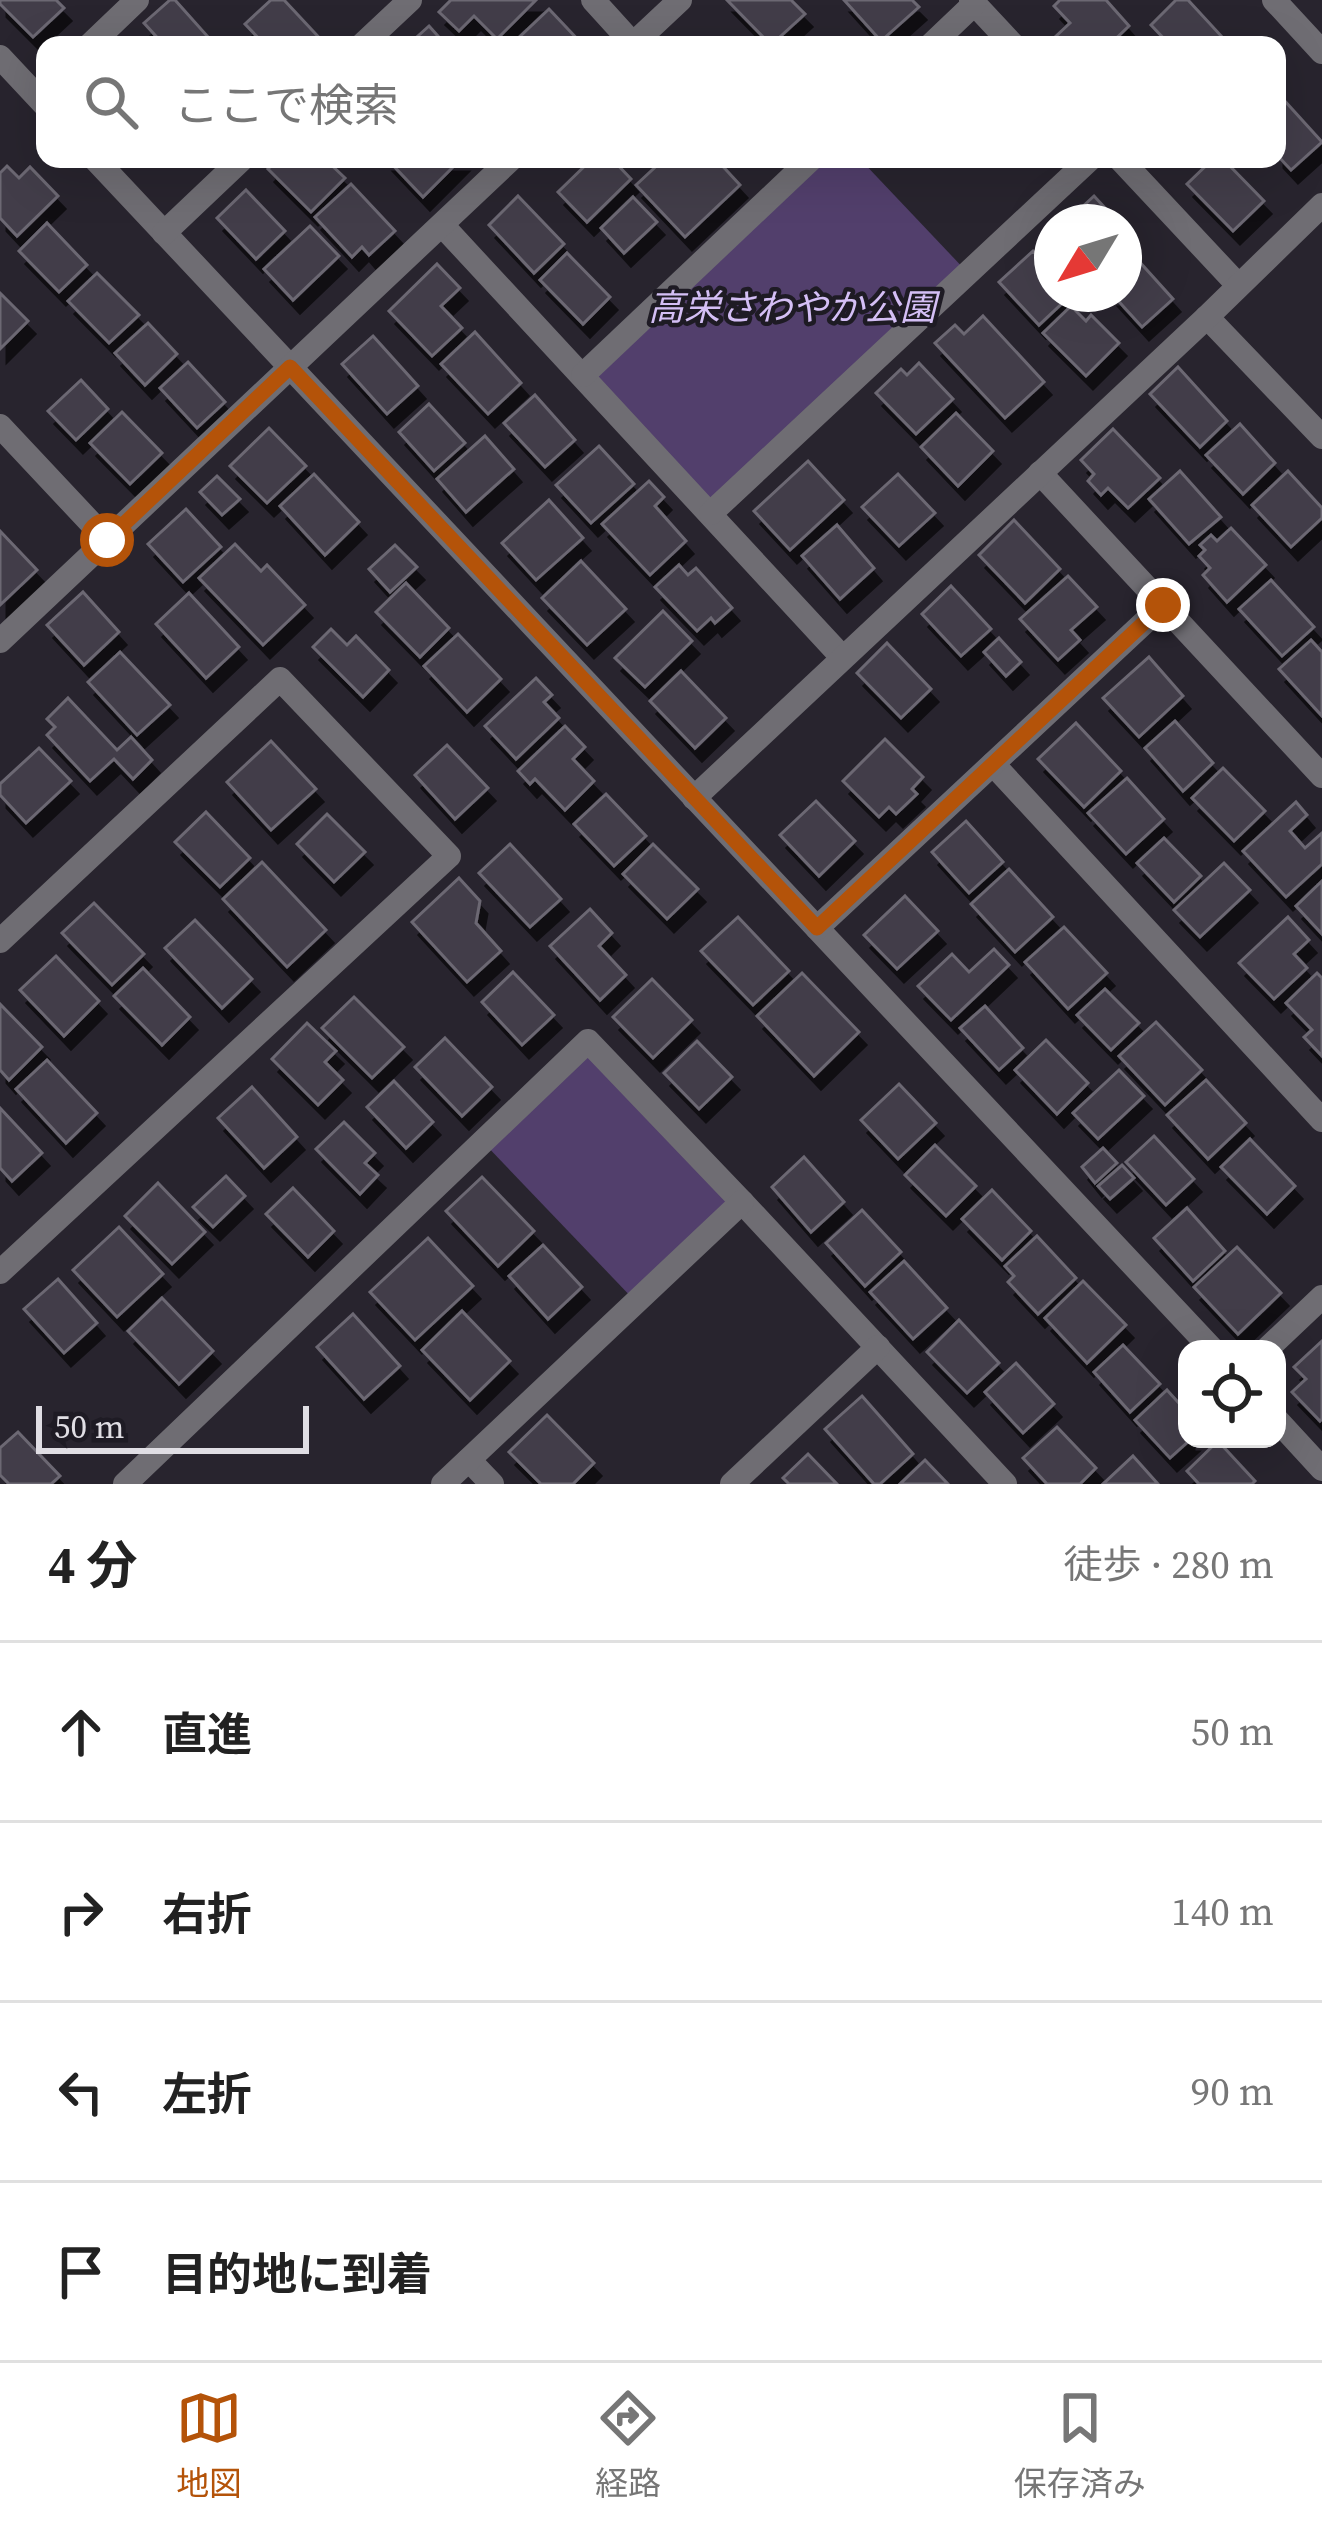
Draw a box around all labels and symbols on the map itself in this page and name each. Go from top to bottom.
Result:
north arrow [1034,204,1142,312]
park label: 高栄さわやか公園 [648,283,941,332]
route start [80,513,134,567]
route end [1136,578,1190,632]
scale bar [36,1400,309,1453]

